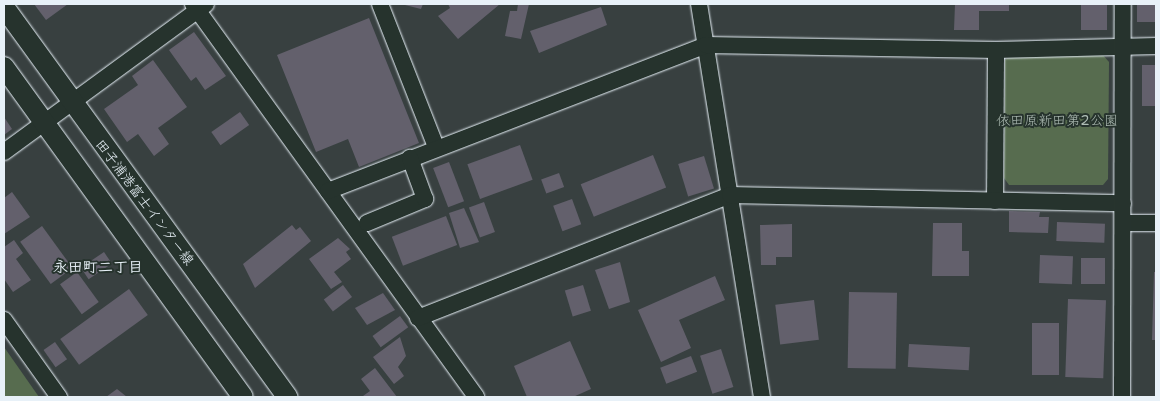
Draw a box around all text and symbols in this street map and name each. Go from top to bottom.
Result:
park label: 依田原新田第2公園 [996,112,1118,128]
street label: 田子浦港富士インター線 [92,135,198,269]
district label: 永田町二丁目 [53,259,143,277]

